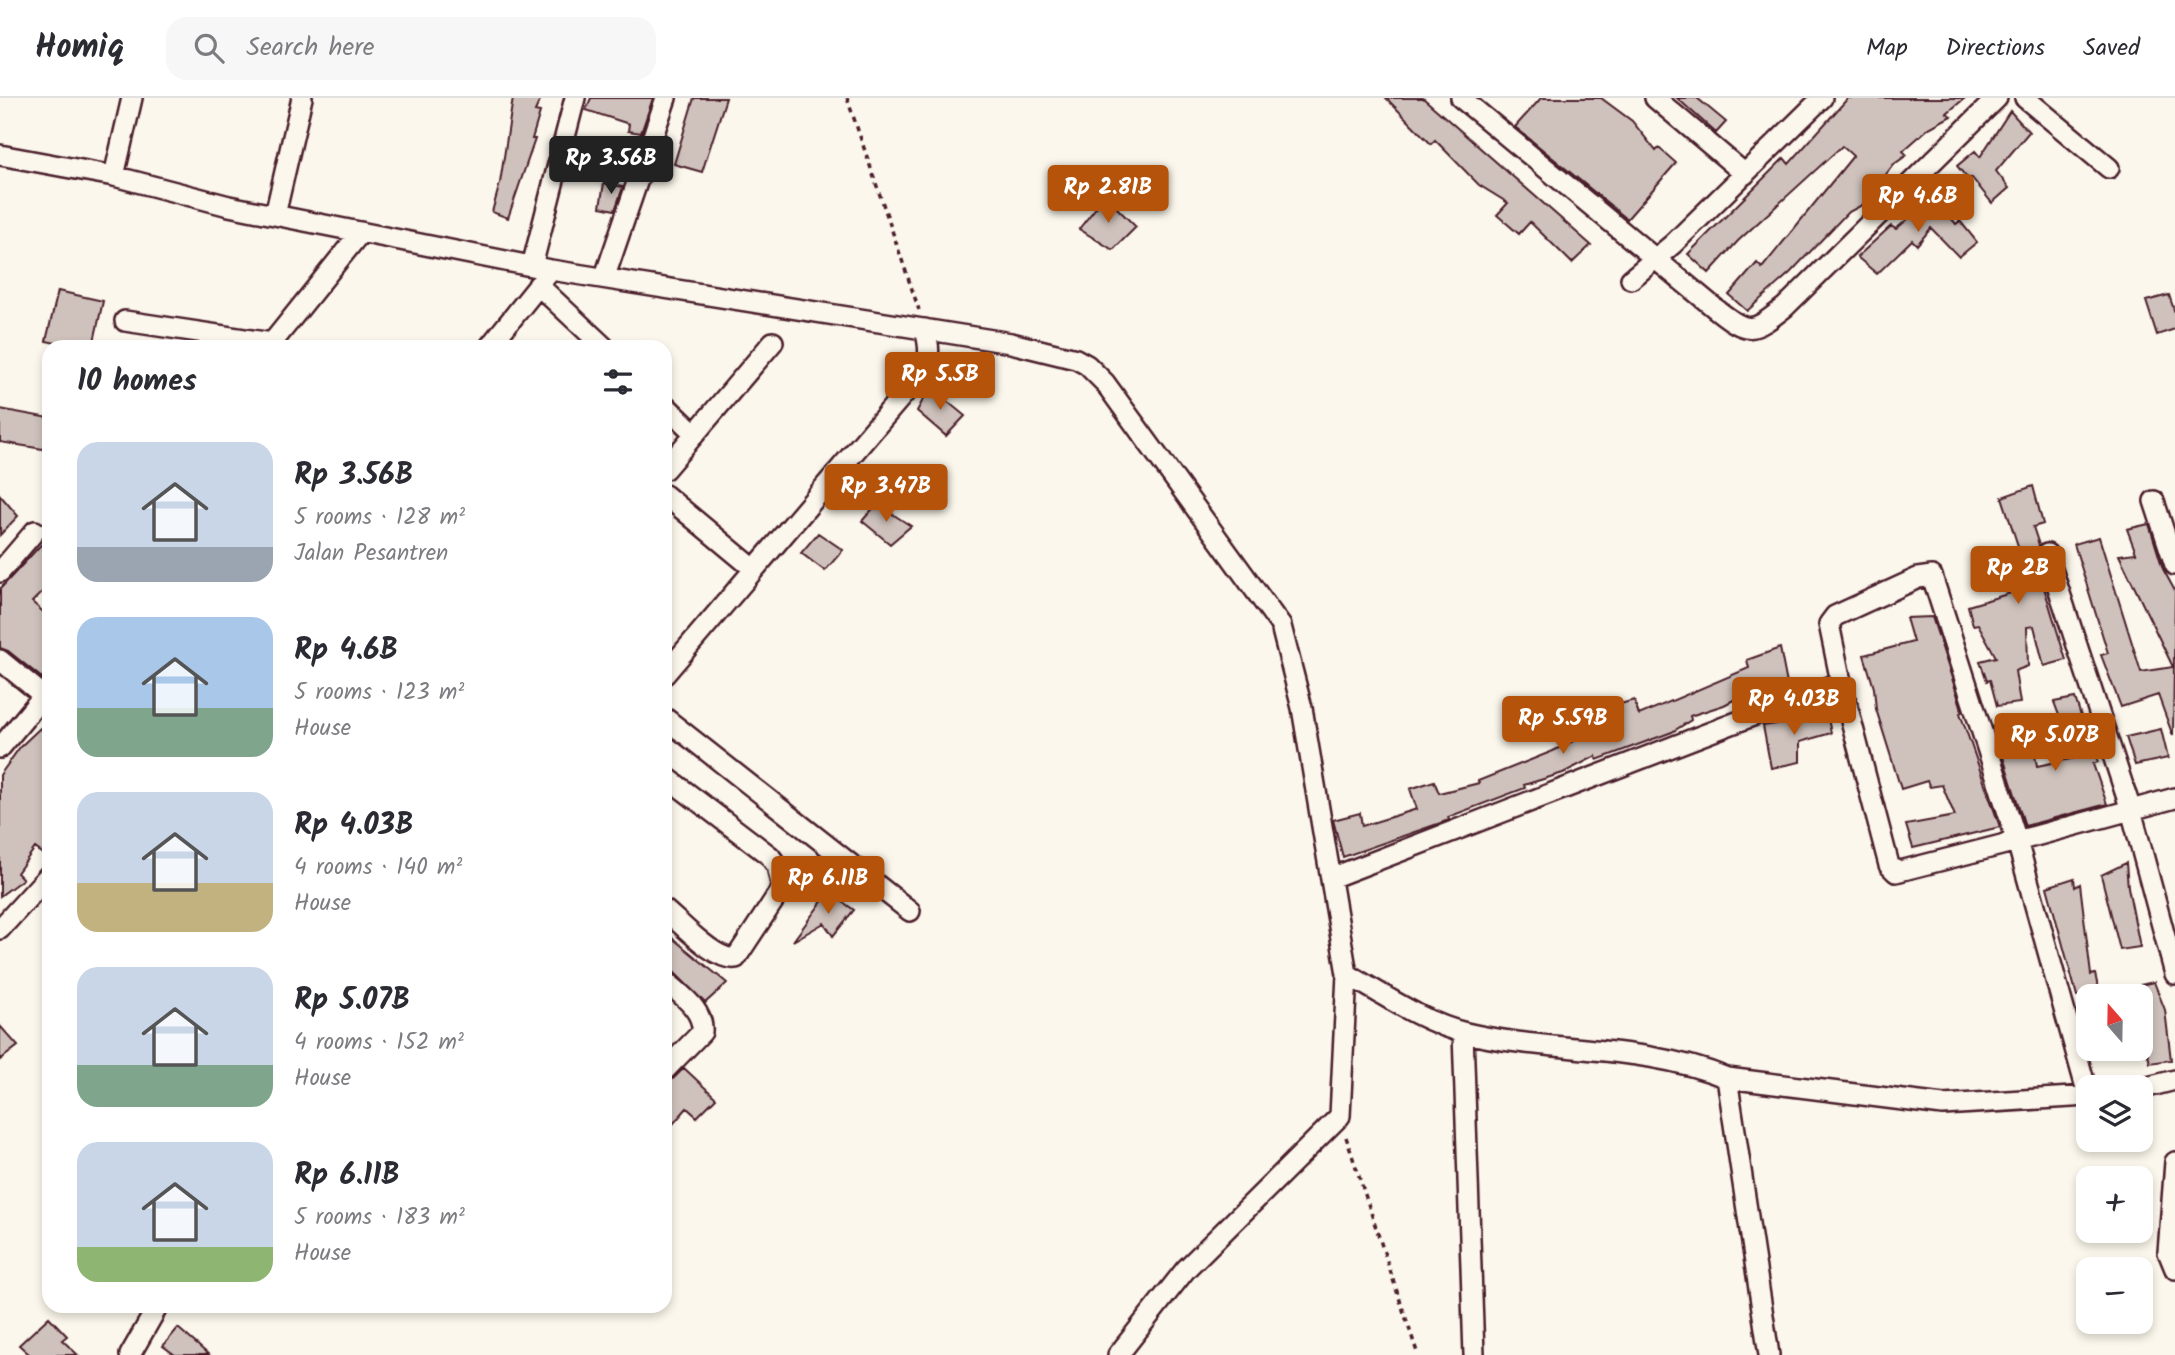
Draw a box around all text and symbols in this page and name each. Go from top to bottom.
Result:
search box [166,17,656,80]
text: Homiq [35,22,124,75]
text: Search here [246,27,374,69]
icon: search [190,29,228,67]
text: Map [1866,29,1908,68]
text: Directions [1946,29,2045,68]
text: Saved [2083,29,2140,68]
pin: Rp 3.56B [539,136,683,196]
text: Rp 3.56B [565,141,657,177]
pin: Rp 2.81B [1036,166,1180,225]
text: Rp 2.81B [1064,170,1152,206]
pin: Rp 4.6B [1853,174,1983,234]
text: Rp 4.6B [1878,179,1958,215]
pin: Rp 5.5B [875,352,1005,412]
text: Rp 5.5B [901,357,979,393]
text: 10 homes [77,358,197,406]
icon: filters [599,363,637,401]
text: Rp 3.56B [294,452,413,500]
pin: Rp 3.47B [814,464,958,524]
text: Rp 3.47B [841,469,931,505]
icon: home [133,470,217,554]
text: 5 rooms · 128 m² [294,500,465,536]
text: Jalan Pesantren [294,536,448,572]
pin: Rp 2B [1969,546,2067,606]
text: Rp 2B [1987,551,2049,587]
text: Rp 4.6B [294,627,398,675]
icon: home [133,645,217,729]
text: 5 rooms · 123 m² [294,675,464,711]
pin: Rp 4.03B [1722,678,1866,737]
text: Rp 4.03B [1748,682,1840,718]
pin: Rp 5.59B [1491,696,1635,756]
text: Rp 5.59B [1518,701,1608,737]
text: House [294,711,351,747]
pin: Rp 5.07B [1983,714,2127,773]
text: Rp 5.07B [2010,718,2100,754]
text: Rp 4.03B [294,802,414,850]
icon: home [133,820,217,904]
text: 4 rooms · 140 m² [294,850,462,886]
pin: Rp 6.11B [756,856,900,916]
text: Rp 6.11B [787,861,869,897]
text: House [294,886,351,922]
text: Rp 5.07B [294,977,410,1025]
north arrow [2076,984,2152,1060]
map controls [2076,984,2153,1334]
icon: home [133,995,217,1079]
text: 4 rooms · 152 m² [294,1025,464,1061]
text: House [294,1061,351,1097]
button: layers [2076,1075,2153,1152]
text: Rp 6.11B [294,1152,400,1200]
button: + [2076,1166,2153,1243]
icon: home [133,1170,217,1254]
text: 5 rooms · 183 m² [294,1200,465,1236]
text: House [294,1236,351,1272]
button: − [2076,1257,2153,1334]

